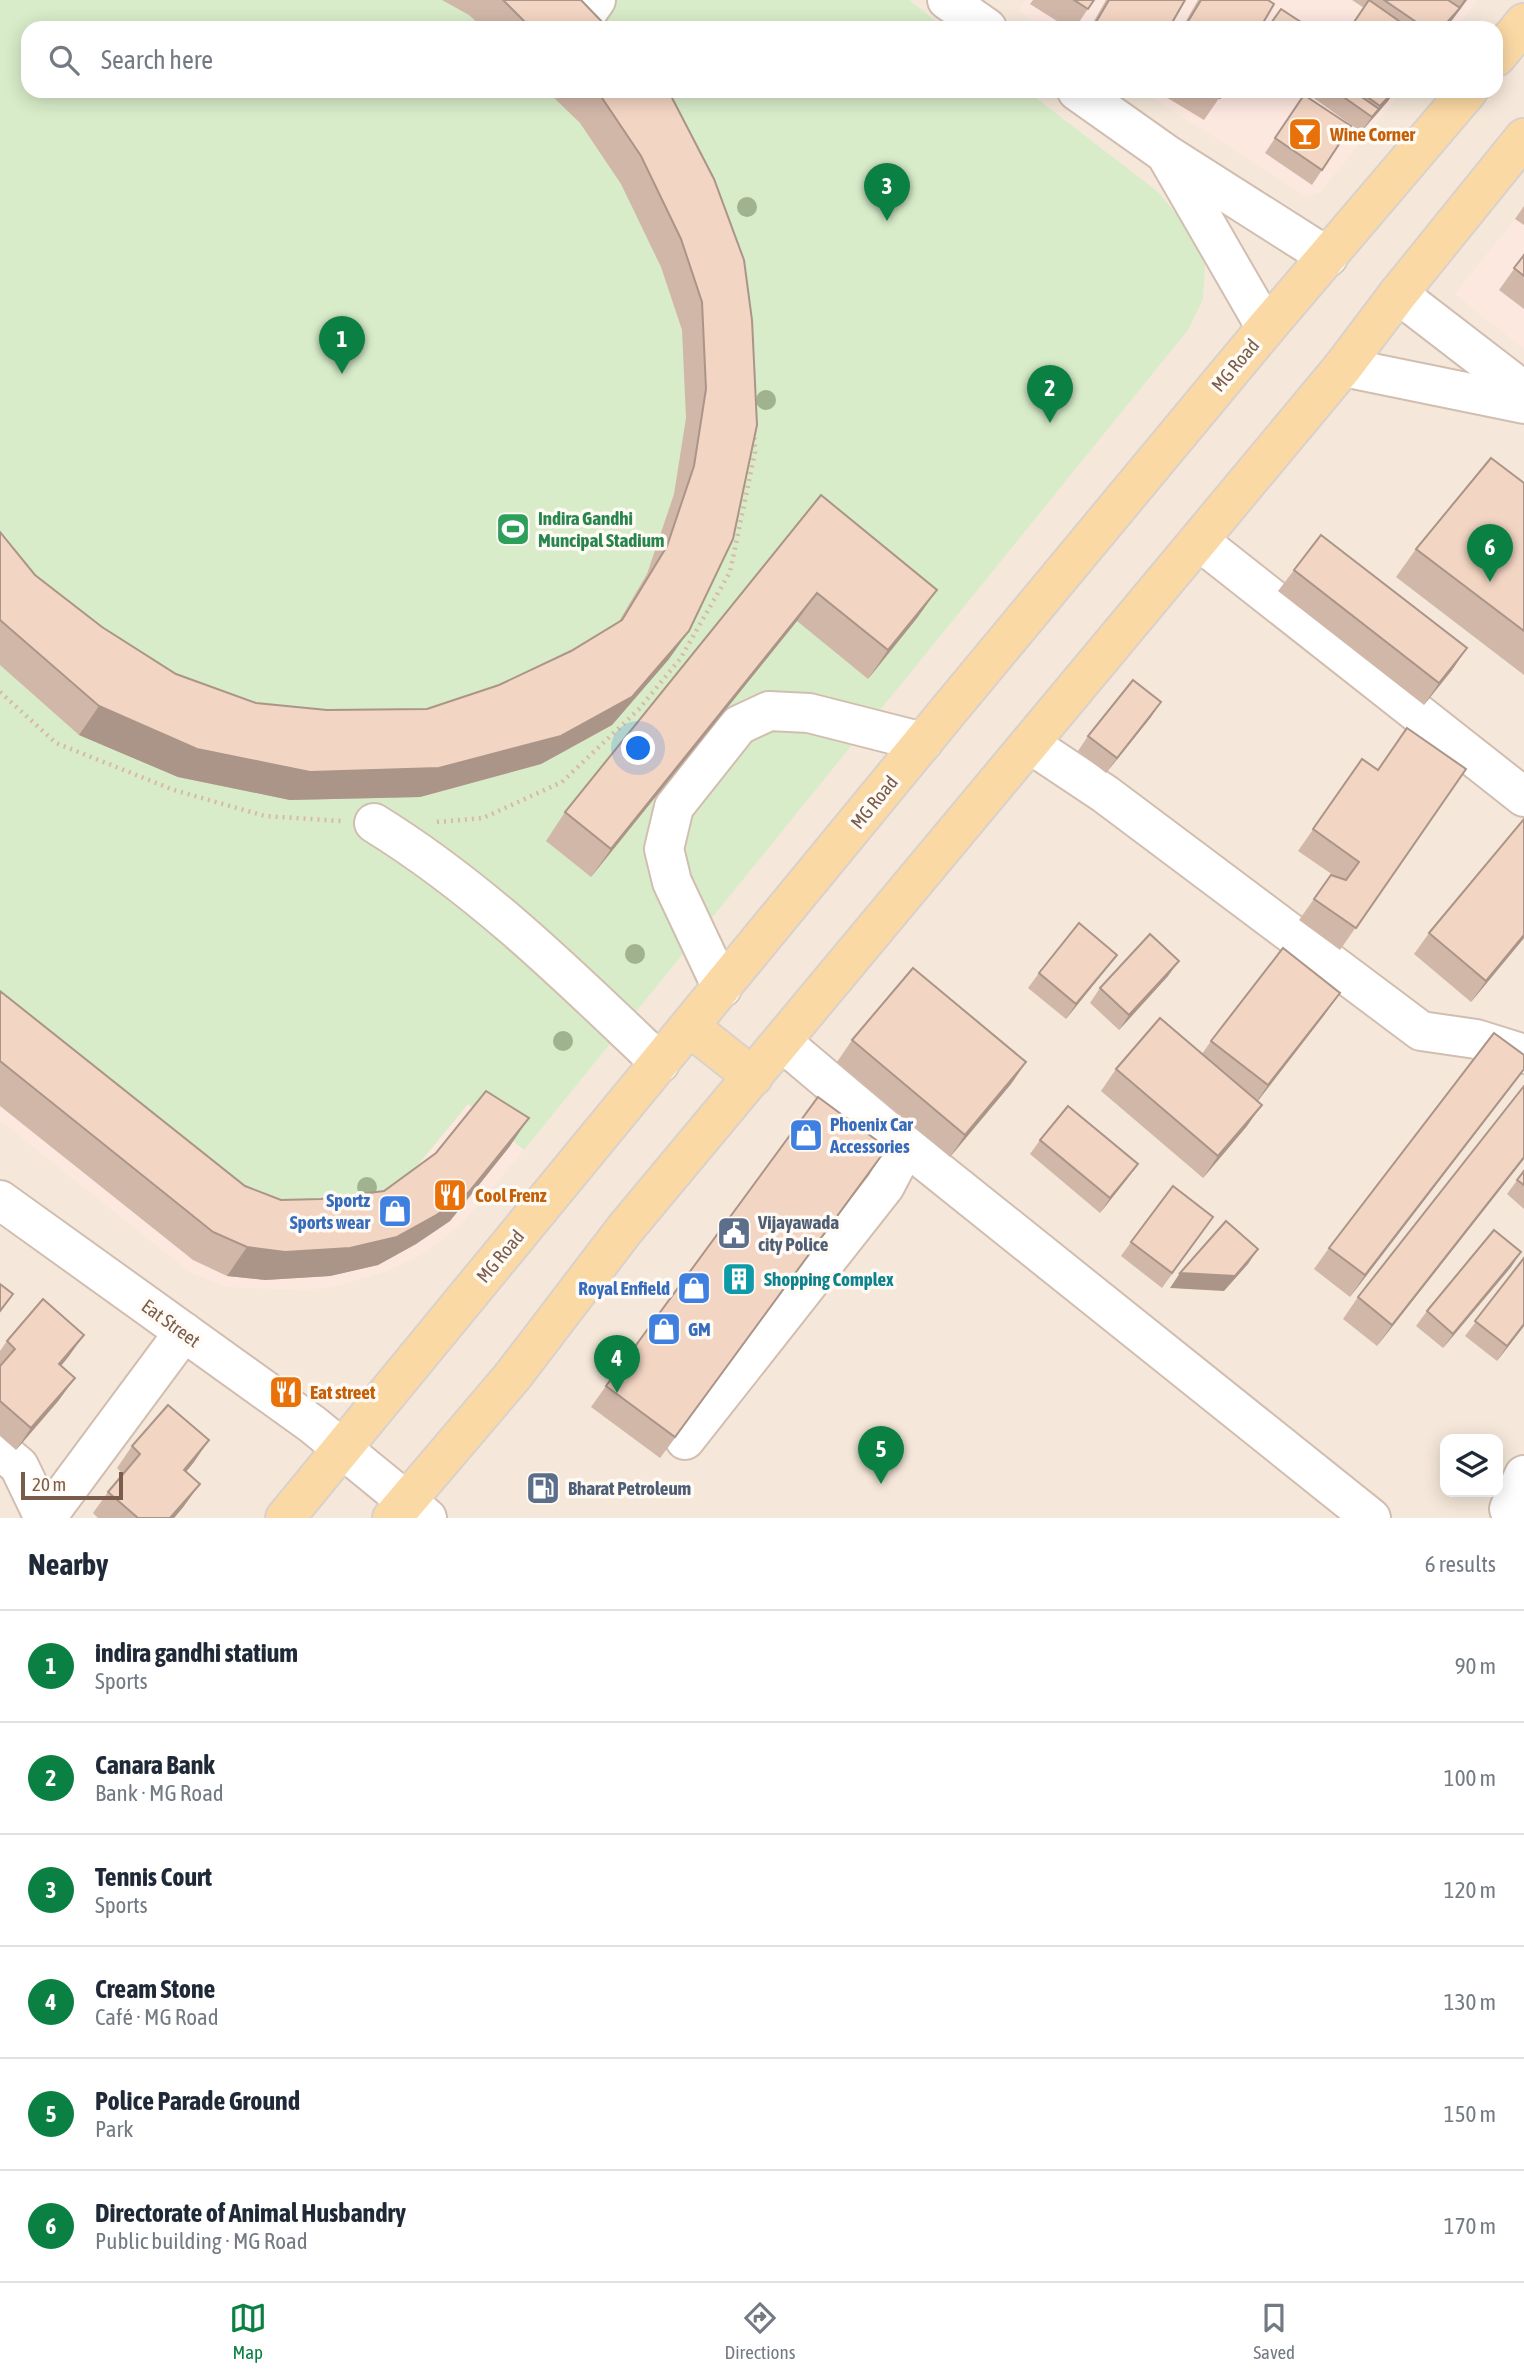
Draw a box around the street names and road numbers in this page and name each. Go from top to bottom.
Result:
street label: MG Road [1207,334,1263,396]
street label: MG Road [846,771,902,833]
street label: MG Road [472,1225,528,1287]
street label: Eat Street [138,1294,204,1352]

